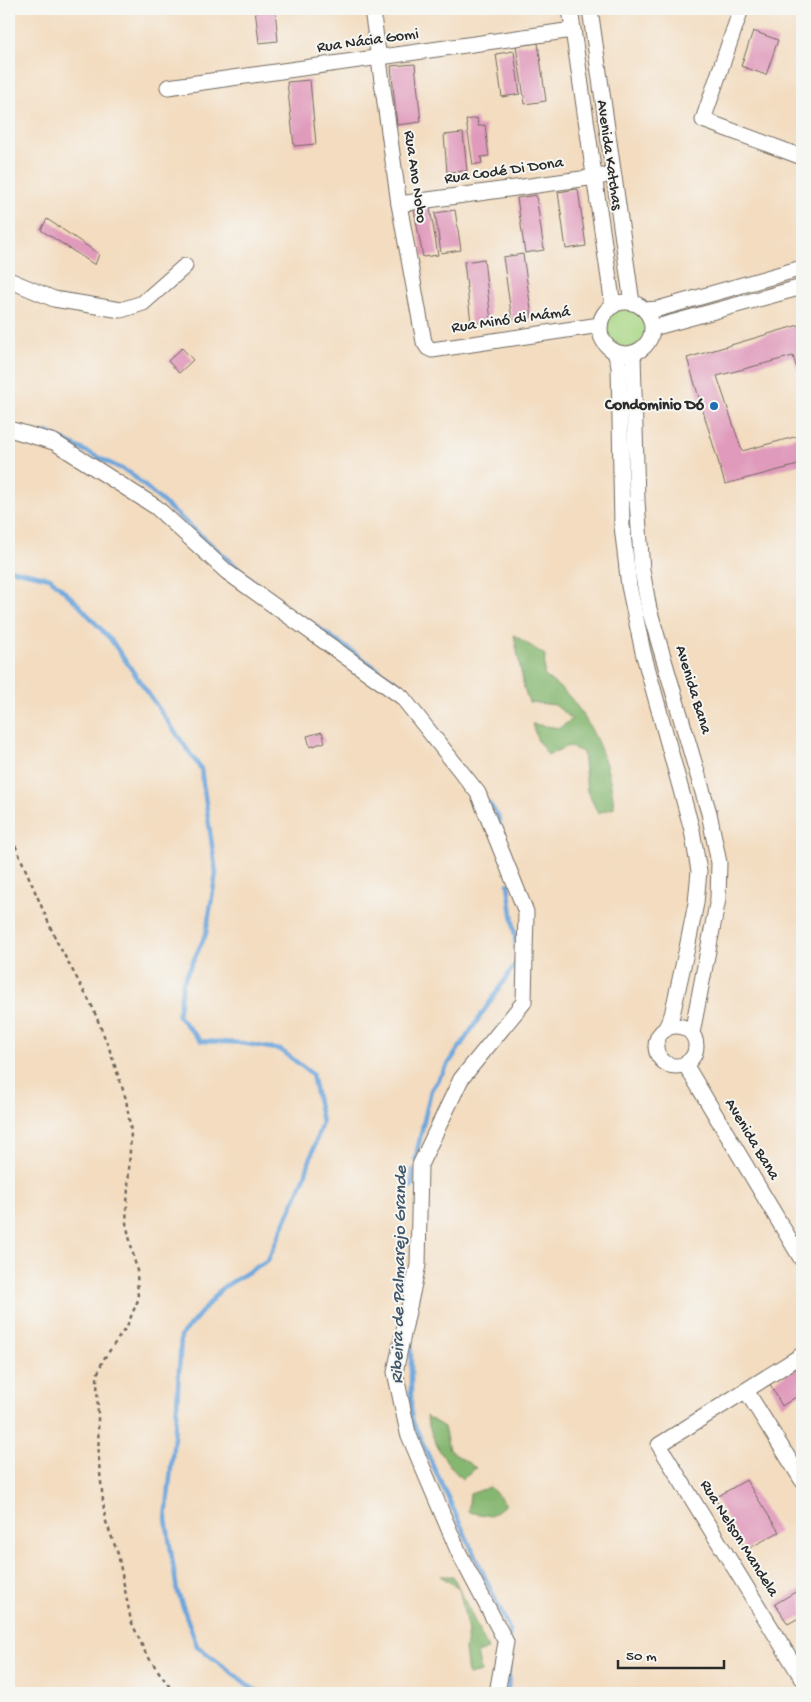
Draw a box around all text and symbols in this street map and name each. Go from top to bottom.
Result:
street label: Rua Nácia Gomi [316,25,420,59]
street label: Avenida Katchas [591,99,625,212]
street label: Rua Ano Nobo [398,130,430,224]
street label: Rua Codé Di Dona [443,154,566,190]
street label: Rua Minó di Mámá [450,303,573,339]
place label: Condominio Dó [604,397,705,416]
marker: Condominio Dó [708,400,720,412]
street label: Avenida Bana [670,644,715,738]
street label: Avenida Bana [719,1096,783,1185]
water label: Ribeira de Palmarejo Grande [388,1165,412,1384]
street label: Rua Nelson Mandela [694,1477,782,1602]
scale bar [618,1637,725,1669]
text: 50 m [626,1648,657,1666]

